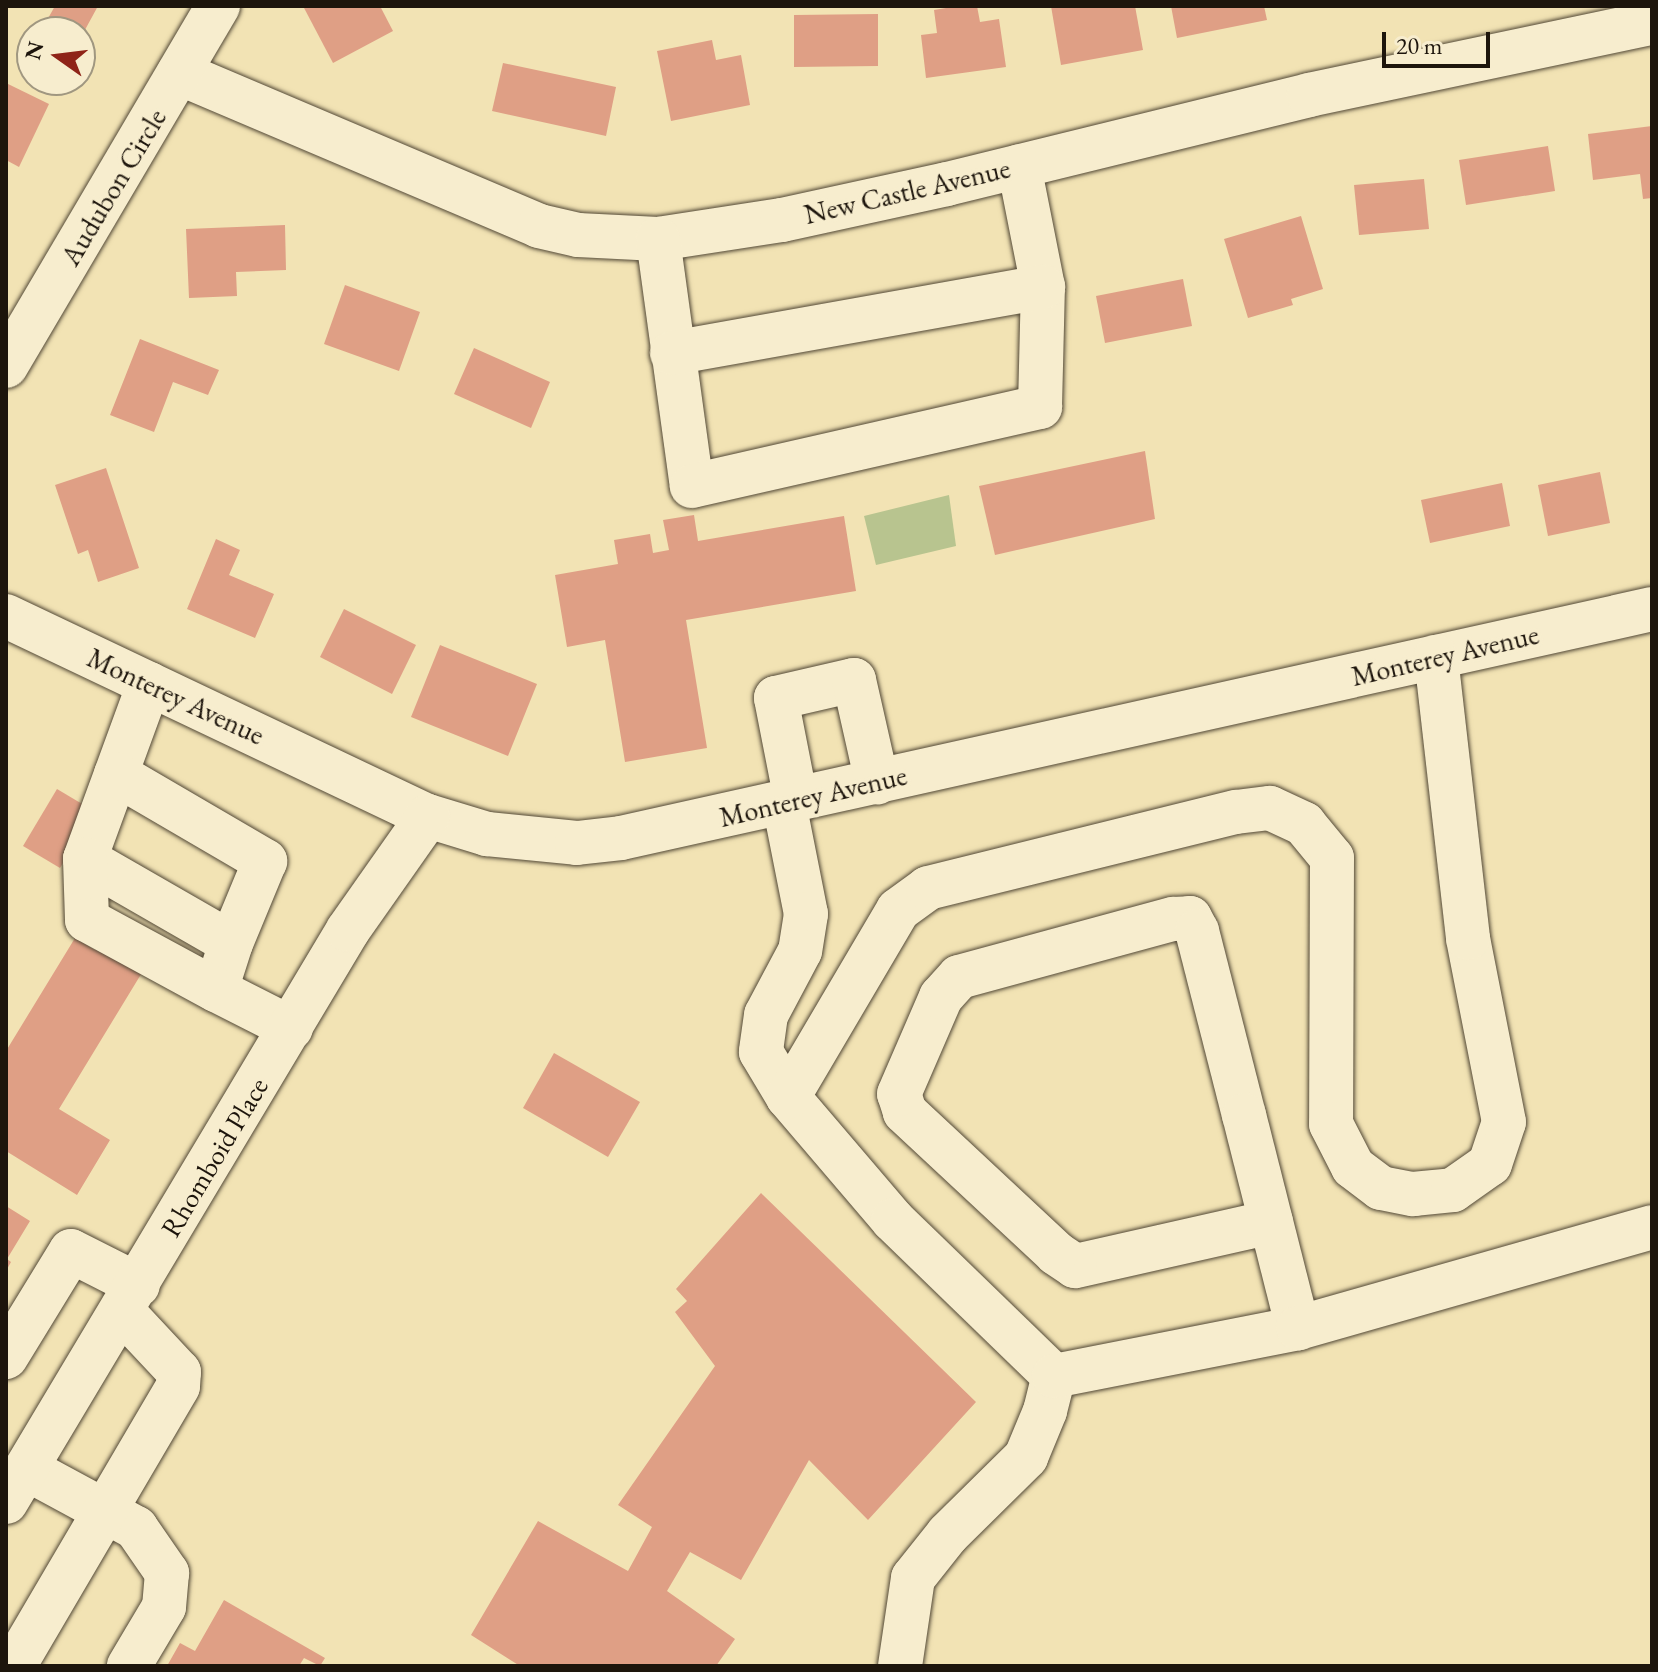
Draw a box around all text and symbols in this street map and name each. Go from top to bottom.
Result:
north arrow [16,16,96,96]
scale bar [1386,16,1494,66]
text: 20 m [1396,30,1443,61]
text: N [18,38,50,63]
street label: Audubon Circle [53,103,173,271]
street label: New Castle Avenue [801,151,1013,231]
street label: Monterey Avenue [1348,617,1542,693]
street label: Monterey Avenue [82,640,270,752]
street label: Monterey Avenue [716,758,910,834]
street label: Rhomboid Place [153,1071,275,1243]

